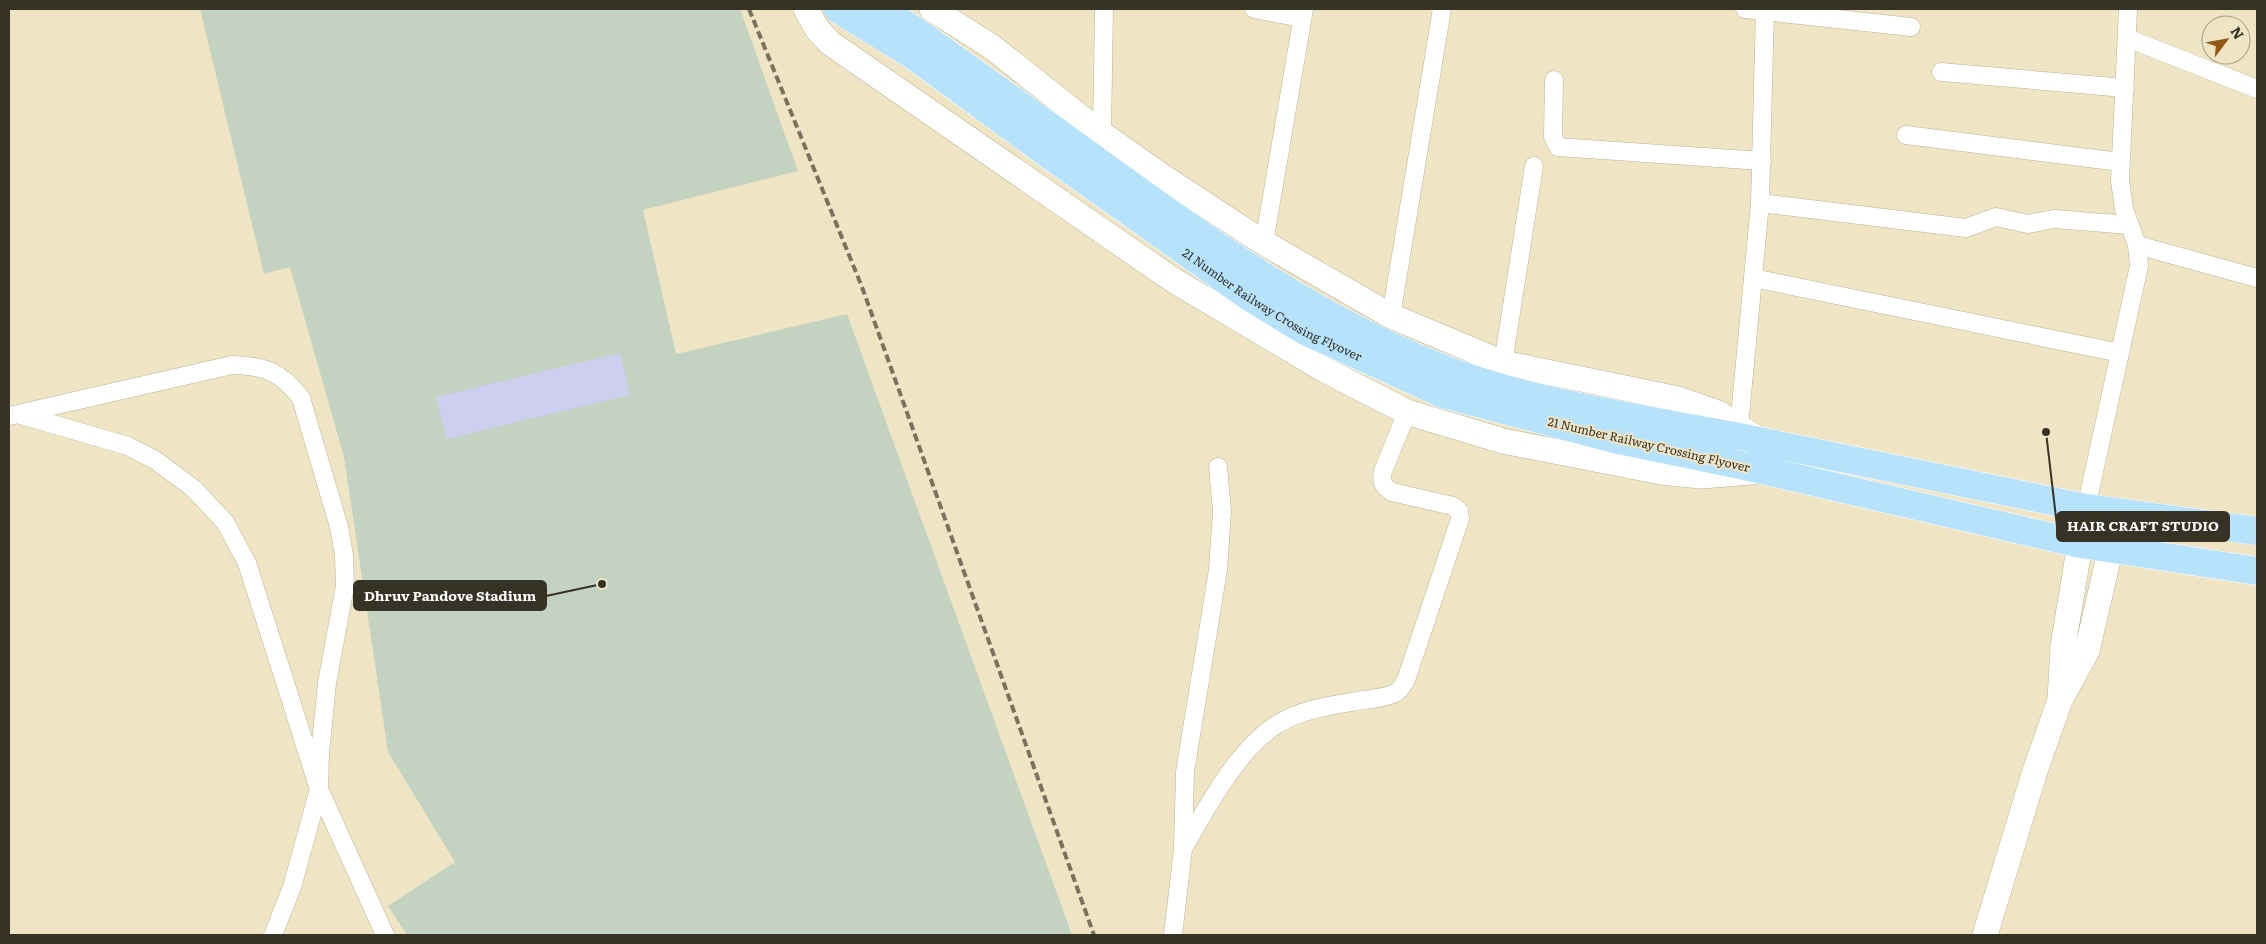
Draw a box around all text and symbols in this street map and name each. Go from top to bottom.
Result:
north arrow [2201,15,2251,65]
text: N [2226,22,2250,43]
street label: 21 Number Railway Crossing Flyover [1179,243,1365,365]
street label: 21 Number Railway Crossing Flyover [1546,412,1752,476]
callout: HAIR CRAFT STUDIO [2057,512,2229,541]
text: HAIR CRAFT STUDIO [2067,515,2219,535]
callout: Dhruv Pandove Stadium [354,581,546,610]
text: Dhruv Pandove Stadium [364,585,536,605]

